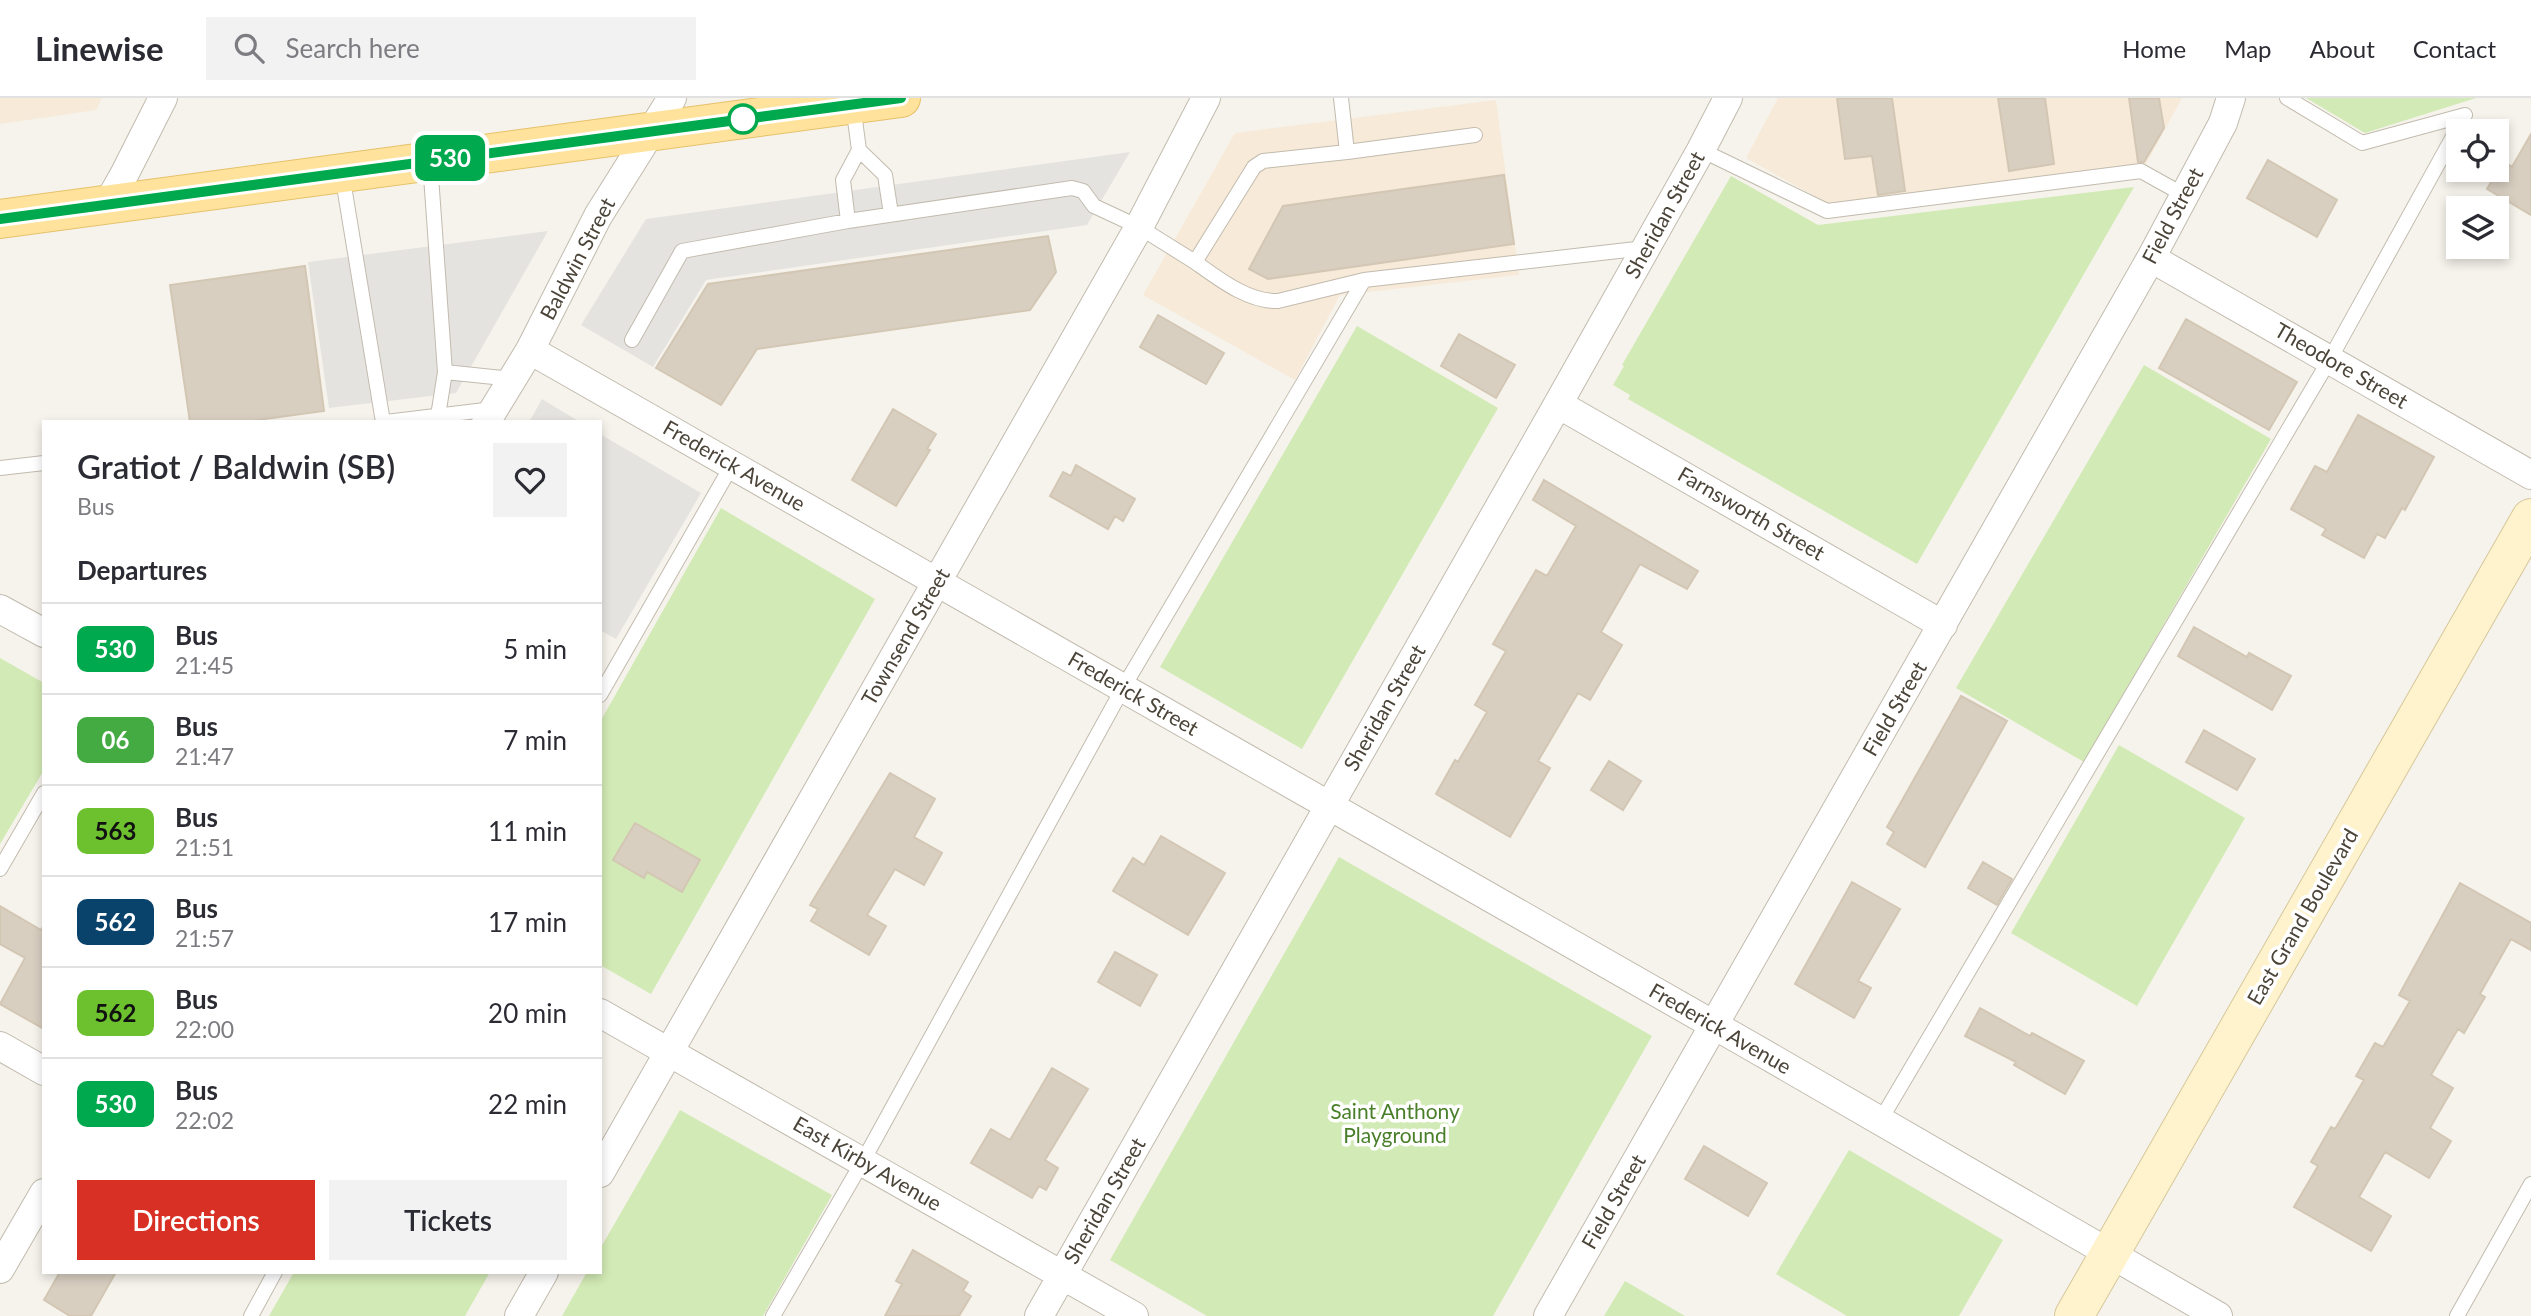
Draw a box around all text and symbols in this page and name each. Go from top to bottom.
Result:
search box [206,17,696,80]
text: Linewise [35,28,164,68]
icon: search [230,29,268,67]
text: Search here [286,32,420,64]
text: Home [2122,34,2186,63]
text: Map [2224,34,2272,63]
text: About [2310,34,2375,63]
text: Contact [2413,34,2496,63]
unlabelled marker [728,104,758,134]
map controls [2446,119,2509,259]
button: locate [2446,119,2509,182]
line badge: 530 [410,135,490,181]
text: 530 [429,143,471,172]
street label: Sheridan Street [1619,146,1709,282]
street label: Field Street [2136,163,2208,268]
street label: Baldwin Street [534,193,620,324]
button: layers [2446,196,2509,259]
street label: Theodore Street [2271,316,2413,413]
street label: Frederick Avenue [659,414,810,515]
button: heart [493,443,567,517]
text: Gratiot / Baldwin (SB) [77,446,395,486]
street label: Farnsworth Street [1674,461,1830,565]
text: Bus [77,492,114,520]
text: Departures [77,554,207,586]
street label: Townsend Street [855,563,954,709]
text: Bus [175,619,218,651]
text: 5 min [503,633,567,665]
text: 530 [95,634,136,663]
street label: Sheridan Street [1338,639,1430,775]
street label: Frederick Street [1064,645,1204,740]
text: 21:45 [175,651,234,679]
street label: Field Street [1857,656,1931,760]
text: Bus [175,710,218,742]
text: 7 min [503,724,567,756]
text: 06 [102,725,129,754]
text: 21:47 [175,742,234,770]
text: Bus [175,801,218,833]
text: 11 min [488,815,567,847]
text: 563 [95,816,136,845]
street label: East Grand Boulevard [2241,824,2362,1009]
text: 21:51 [175,833,234,861]
text: Bus [175,892,218,924]
text: 17 min [488,906,567,938]
text: 562 [95,907,136,936]
text: 21:57 [175,924,234,952]
street label: Frederick Avenue [1645,977,1796,1078]
text: Bus [175,983,218,1015]
text: 20 min [488,997,567,1029]
text: 562 [95,998,136,1027]
text: 22:00 [175,1015,234,1043]
text: Bus [175,1074,218,1106]
text: 22 min [488,1088,567,1120]
text: 530 [95,1089,136,1118]
park label: Saint Anthony Playground [1330,1098,1460,1147]
text: 22:02 [175,1106,234,1134]
street label: East Kirby Avenue [789,1110,946,1215]
street label: Sheridan Street [1058,1132,1150,1268]
street label: Field Street [1576,1149,1650,1253]
button: Directions [77,1180,315,1260]
button: Tickets [329,1180,567,1260]

